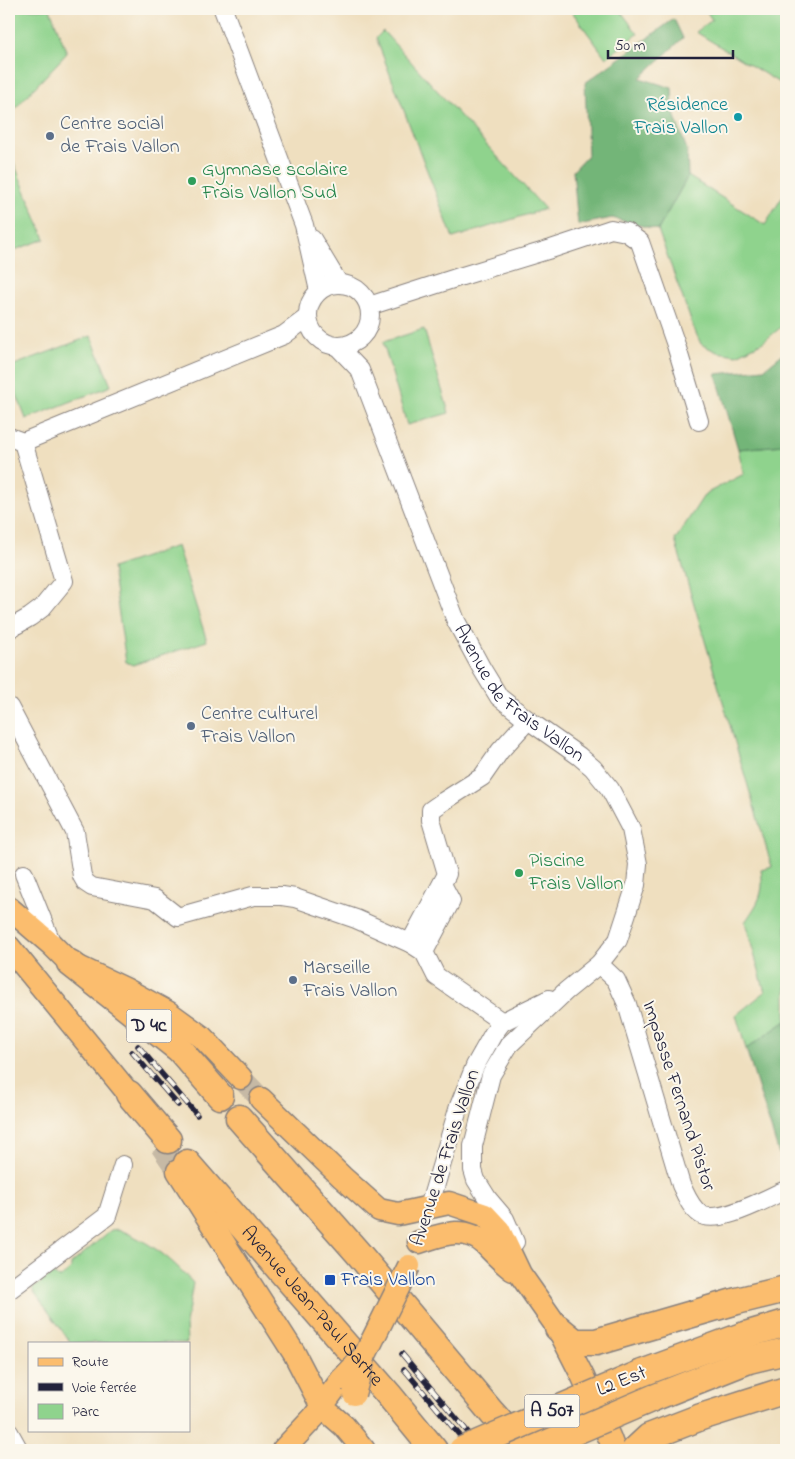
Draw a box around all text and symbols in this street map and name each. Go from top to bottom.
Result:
scale bar [608,28,732,60]
text: 50 m [615,35,646,57]
place label: Résidence Frais Vallon [633,91,728,143]
place label: Centre social de Frais Vallon [60,110,180,162]
marker: Résidence Frais Vallon [732,111,744,123]
marker: Centre social de Frais Vallon [44,130,56,142]
place label: Gymnase scolaire Frais Vallon Sud [201,156,348,208]
marker: Gymnase scolaire Frais Vallon Sud [186,175,198,187]
street label: Avenue de Frais Vallon [446,619,590,770]
place label: Centre culturel Frais Vallon [200,700,318,752]
marker: Centre culturel Frais Vallon [185,720,197,732]
place label: Piscine Frais Vallon [528,847,623,899]
marker: Piscine Frais Vallon [513,867,525,879]
place label: Marseille Frais Vallon [302,954,397,1006]
marker: Marseille Frais Vallon [287,974,299,986]
street label: Impasse Fernand Pistor [634,997,723,1196]
road number: D 4c [126,1009,172,1042]
street label: Avenue de Frais Vallon [404,1066,488,1250]
street label: Avenue Jean-Paul Sartre [234,1220,390,1393]
place label: Frais Vallon [340,1266,435,1295]
marker: Frais Vallon [323,1273,337,1287]
legend [28,1342,190,1432]
text: Route [72,1351,109,1373]
street label: L2 Est [593,1359,651,1405]
text: Voie ferrée [71,1377,137,1399]
road number: A 507 [524,1394,580,1428]
text: Parc [72,1401,100,1423]

